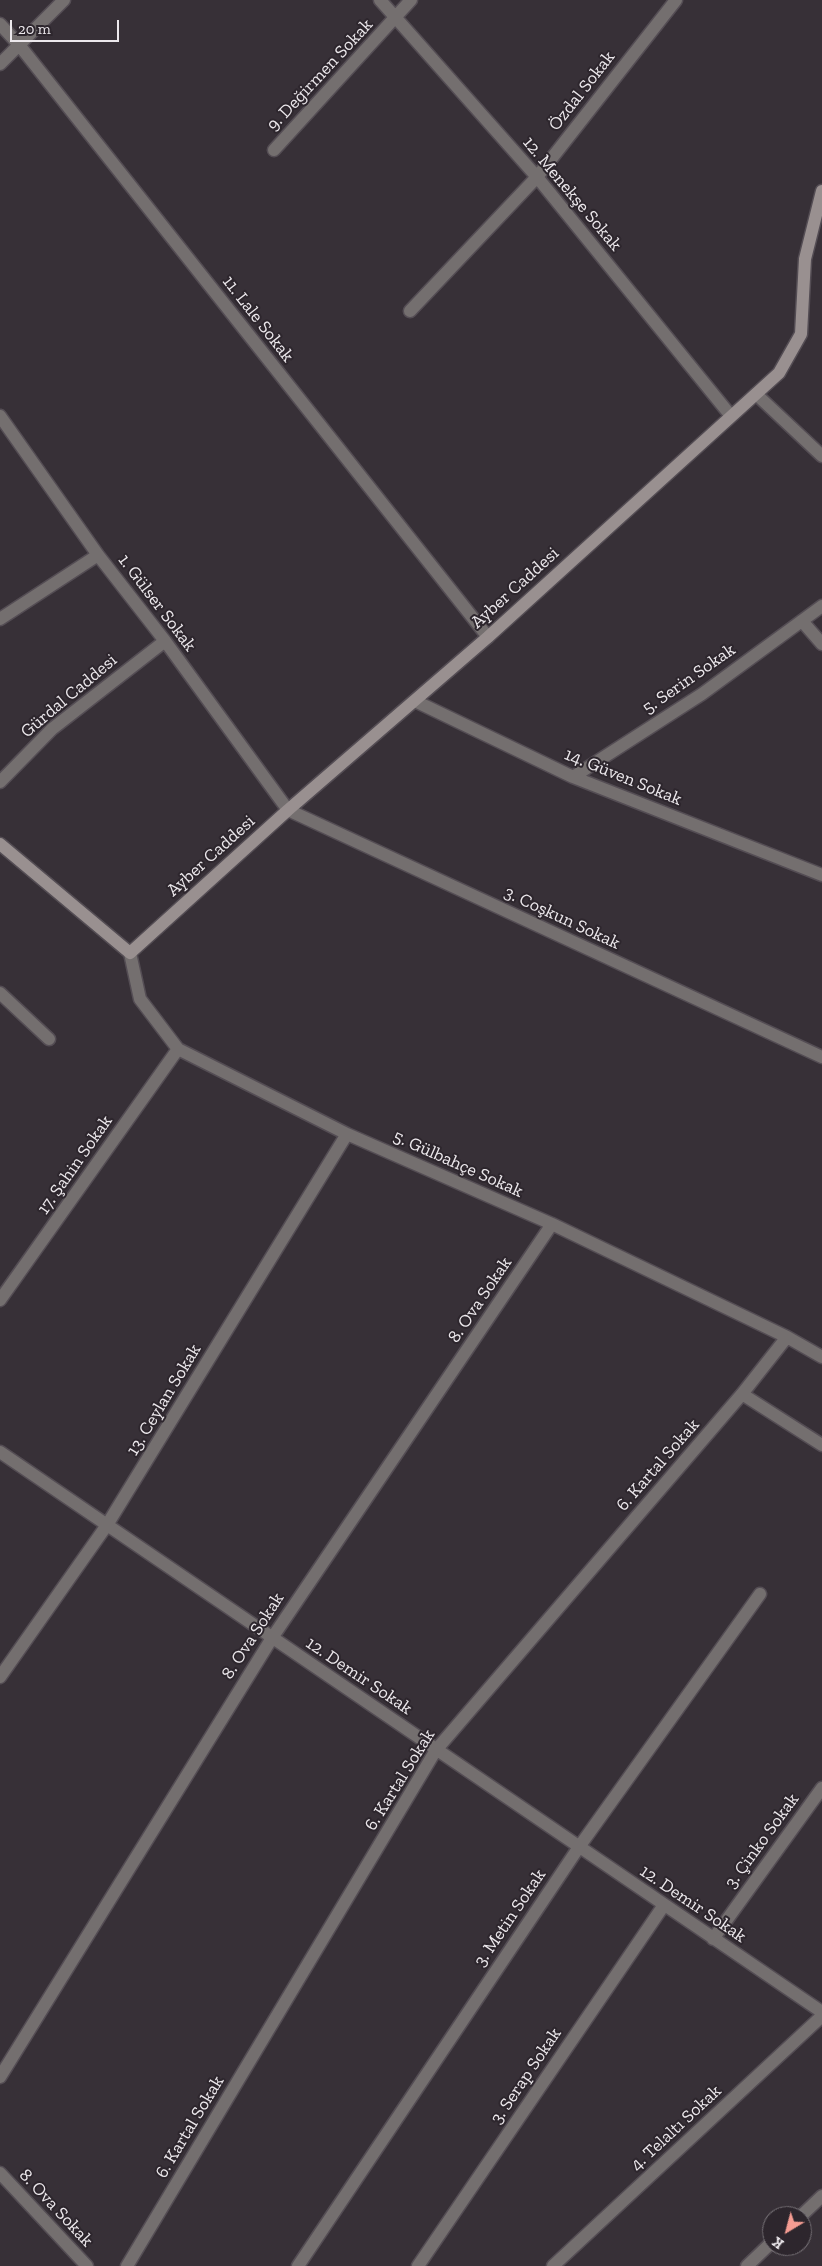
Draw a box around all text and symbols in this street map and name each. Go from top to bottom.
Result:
scale bar [12,10,121,42]
street label: 9. Değirmen Sokak [262,14,378,136]
text: 20 m [18,20,51,38]
street label: Özdal Sokak [544,47,620,135]
street label: 12. Menekşe Sokak [518,132,626,256]
street label: 11. Lale Sokak [218,271,298,367]
street label: Ayber Caddesi [466,543,564,633]
street label: 1. Gülser Sokak [113,550,201,656]
street label: 5. Serin Sokak [638,639,740,719]
street label: Gürdal Caddesi [16,649,122,743]
street label: 14. Güven Sokak [561,744,685,810]
street label: Ayber Caddesi [162,811,260,901]
street label: 3. Coşkun Sokak [501,882,623,954]
street label: 17. Şahin Sokak [33,1111,117,1219]
street label: 5. Gülbahçe Sokak [390,1126,526,1202]
street label: 8. Ova Sokak [443,1253,517,1347]
street label: 13. Ceylan Sokak [122,1340,206,1460]
street label: 6. Kartal Sokak [612,1414,704,1516]
street label: 8. Ova Sokak [217,1589,289,1683]
street label: 12. Demir Sokak [302,1632,416,1720]
street label: 6. Kartal Sokak [360,1725,440,1835]
street label: 3. Çinko Sokak [720,1789,804,1893]
street label: 12. Demir Sokak [636,1860,750,1948]
street label: 3. Metin Sokak [469,1865,551,1971]
street label: 3. Serap Sokak [486,2024,566,2128]
street label: 6. Kartal Sokak [151,2072,229,2182]
street label: 4. Telaltı Sokak [626,2080,726,2176]
street label: 8. Ova Sokak [14,2165,98,2251]
north arrow [762,2206,812,2256]
text: K [769,2233,787,2252]

